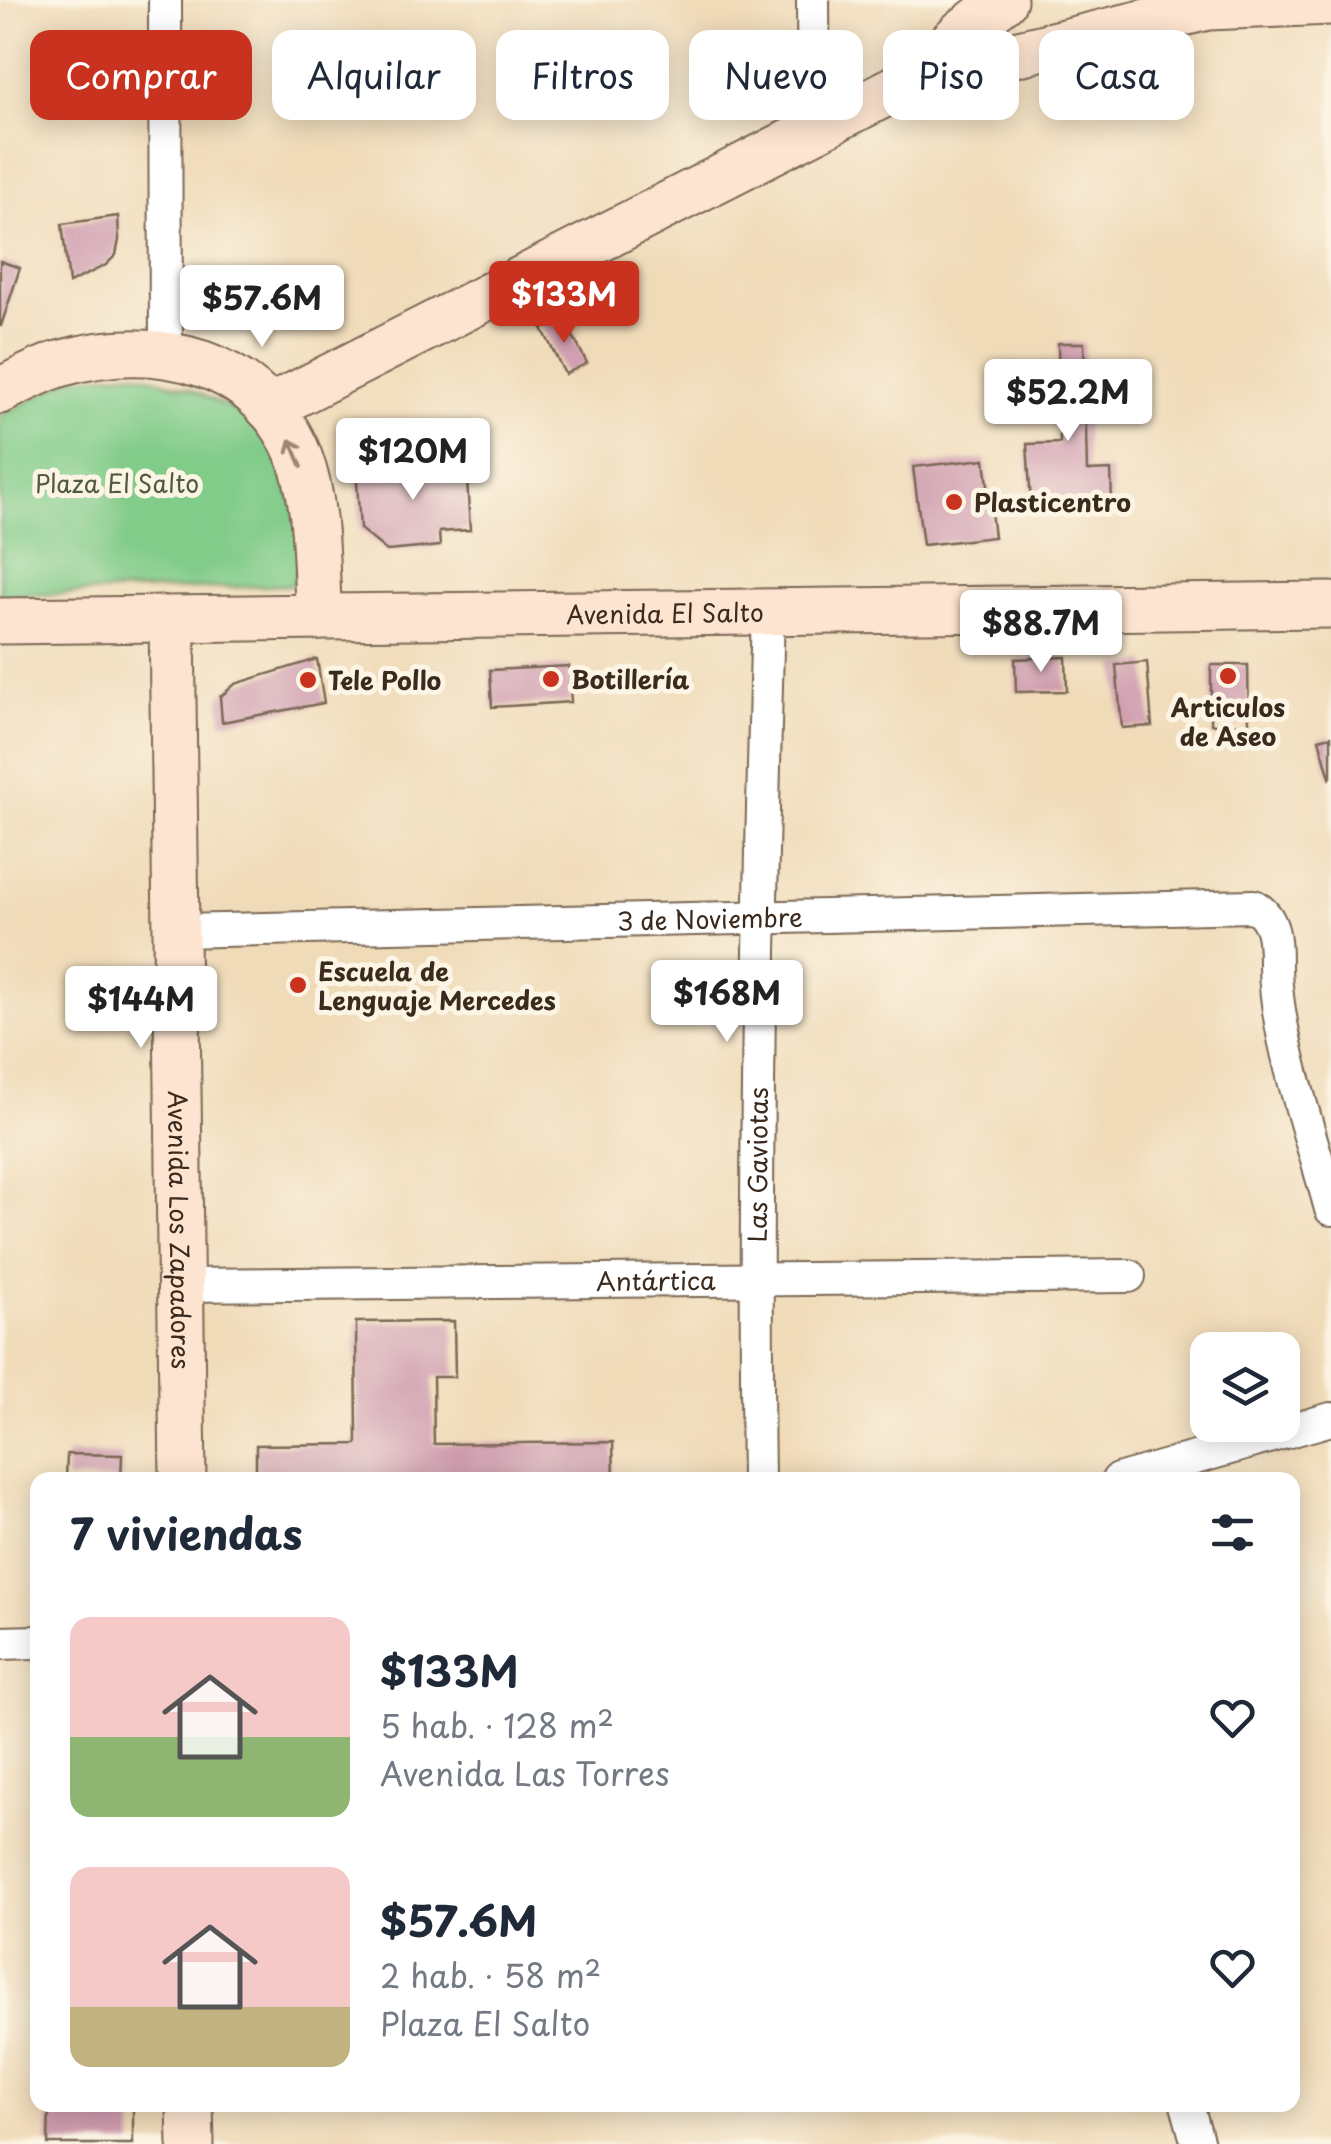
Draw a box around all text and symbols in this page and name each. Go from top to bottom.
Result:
chip: Comprar [30,30,252,120]
chip: Alquilar [272,30,476,120]
chip: Filtros [496,30,669,120]
chip: Nuevo [689,30,863,120]
chip: Piso [883,30,1019,120]
chip: Casa [1039,30,1194,120]
pin: $133M [494,261,634,346]
pin: $57.6M [181,265,343,350]
text: $133M [511,269,617,317]
text: $57.6M [202,273,322,321]
pin: $52.2M [987,359,1149,444]
text: $52.2M [1006,367,1130,415]
pin: $120M [343,418,483,503]
text: $120M [358,426,468,474]
one-way arrow [285,438,303,469]
park label: Plaza El Salto [35,464,199,502]
place label: Plasticentro [974,483,1131,521]
marker: Plasticentro [943,491,965,513]
pin: $88.7M [960,590,1122,675]
street label: Avenida El Salto [566,593,764,633]
text: $88.7M [982,598,1100,646]
place label: Botillería [571,660,690,698]
place label: Tele Pollo [328,661,442,699]
marker: Articulos de Aseo [1217,665,1239,687]
marker: Botillería [540,668,562,690]
marker: Tele Pollo [297,669,319,691]
place label: Articulos de Aseo [1170,688,1285,755]
street label: 3 de Noviembre [617,897,803,940]
place label: Escuela de Lenguaje Mercedes [318,952,556,1019]
pin: $168M [657,960,797,1045]
pin: $144M [71,966,211,1051]
text: $168M [673,968,781,1016]
text: $144M [87,974,195,1022]
marker: Escuela de Lenguaje Mercedes [287,974,309,996]
street label: Las Gaviotas [738,1087,777,1243]
street label: Avenida Los Zapadores [159,1090,201,1370]
street label: Antártica [596,1261,716,1300]
map controls [1190,1332,1300,1442]
button: layers [1190,1332,1300,1442]
text: 7 viviendas [70,1501,303,1564]
icon: filters [1205,1505,1260,1560]
text: $133M [380,1638,519,1701]
icon: home [150,1657,270,1777]
icon: heart [1205,1690,1260,1745]
text: 5 hab. · 128 m² [380,1701,614,1749]
text: Avenida Las Torres [380,1749,670,1797]
text: $57.6M [380,1888,538,1951]
icon: home [150,1907,270,2027]
icon: heart [1205,1940,1260,1995]
text: 2 hab. · 58 m² [380,1951,601,1999]
text: Plaza El Salto [380,1999,590,2047]

